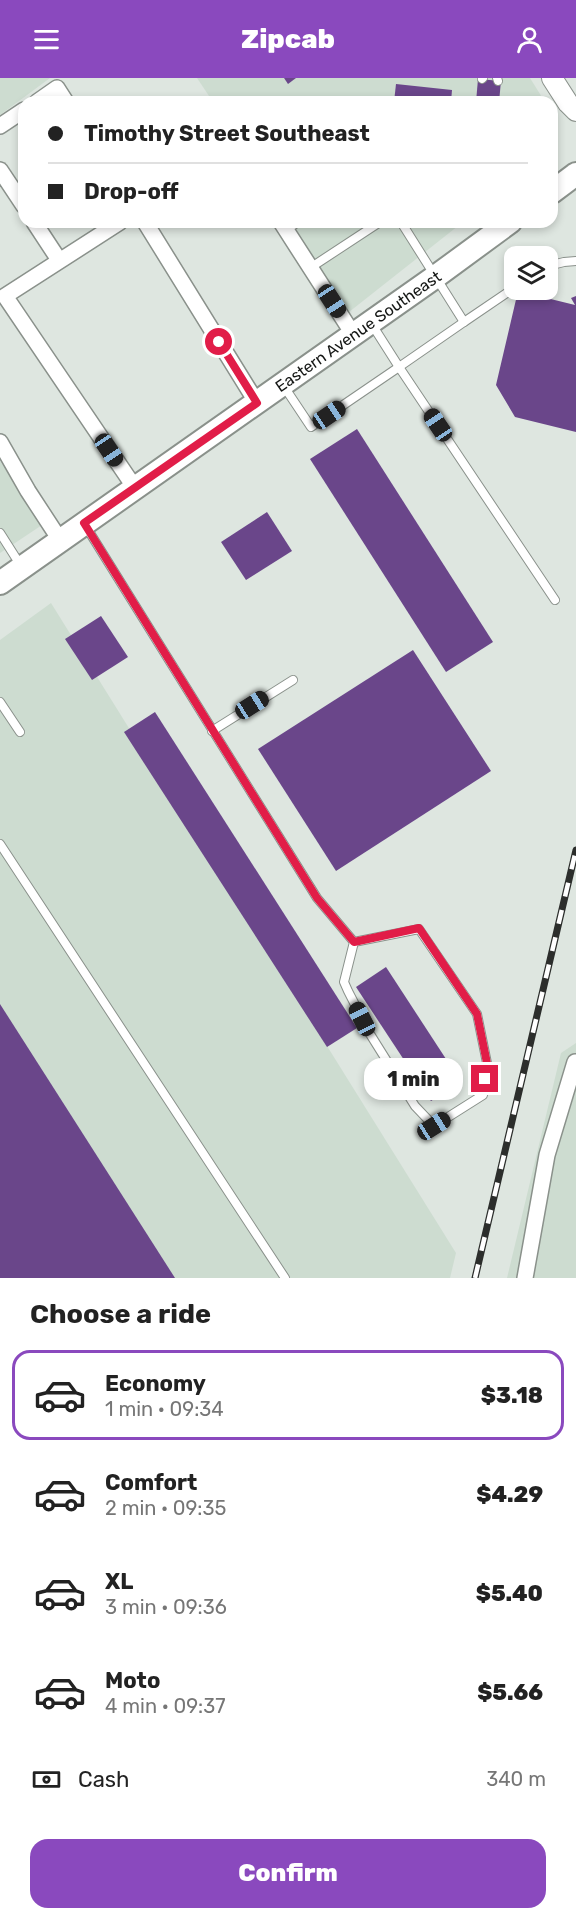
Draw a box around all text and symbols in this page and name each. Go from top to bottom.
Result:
icon: menu [30,23,63,56]
text: Zipcab [241,23,335,55]
icon: person [513,23,546,56]
text: Timothy Street Southeast [84,120,370,147]
text: Drop-off [84,178,179,205]
map controls [504,246,558,300]
button: layers [504,246,558,300]
street label: Eastern Avenue Southeast [272,267,445,396]
car [315,281,349,321]
route start [205,328,232,355]
car [309,397,349,433]
car [420,405,456,445]
car [91,430,127,470]
car [232,688,272,722]
car [346,999,378,1039]
callout: 1 min [365,1058,464,1100]
route end [471,1065,498,1092]
text: 1 min [387,1067,440,1091]
car [414,1109,454,1143]
text: Choose a ride [30,1298,211,1330]
icon: car [33,1368,87,1422]
text: Economy [105,1370,206,1397]
text: $3.18 [481,1382,543,1409]
text: 1 min · 09:34 [105,1397,224,1421]
icon: car [33,1467,87,1521]
text: Comfort [105,1469,197,1496]
text: $4.29 [476,1481,543,1508]
text: 2 min · 09:35 [105,1496,226,1520]
icon: car [33,1566,87,1620]
text: XL [105,1568,133,1595]
text: $5.40 [476,1580,543,1607]
text: 3 min · 09:36 [105,1595,227,1619]
icon: car [33,1665,87,1719]
text: Moto [105,1667,160,1694]
text: $5.66 [477,1679,543,1706]
text: 4 min · 09:37 [105,1694,225,1718]
icon: cash [30,1763,63,1796]
text: Cash [78,1766,129,1793]
text: 340 m [486,1767,546,1791]
button: Confirm [30,1839,546,1908]

